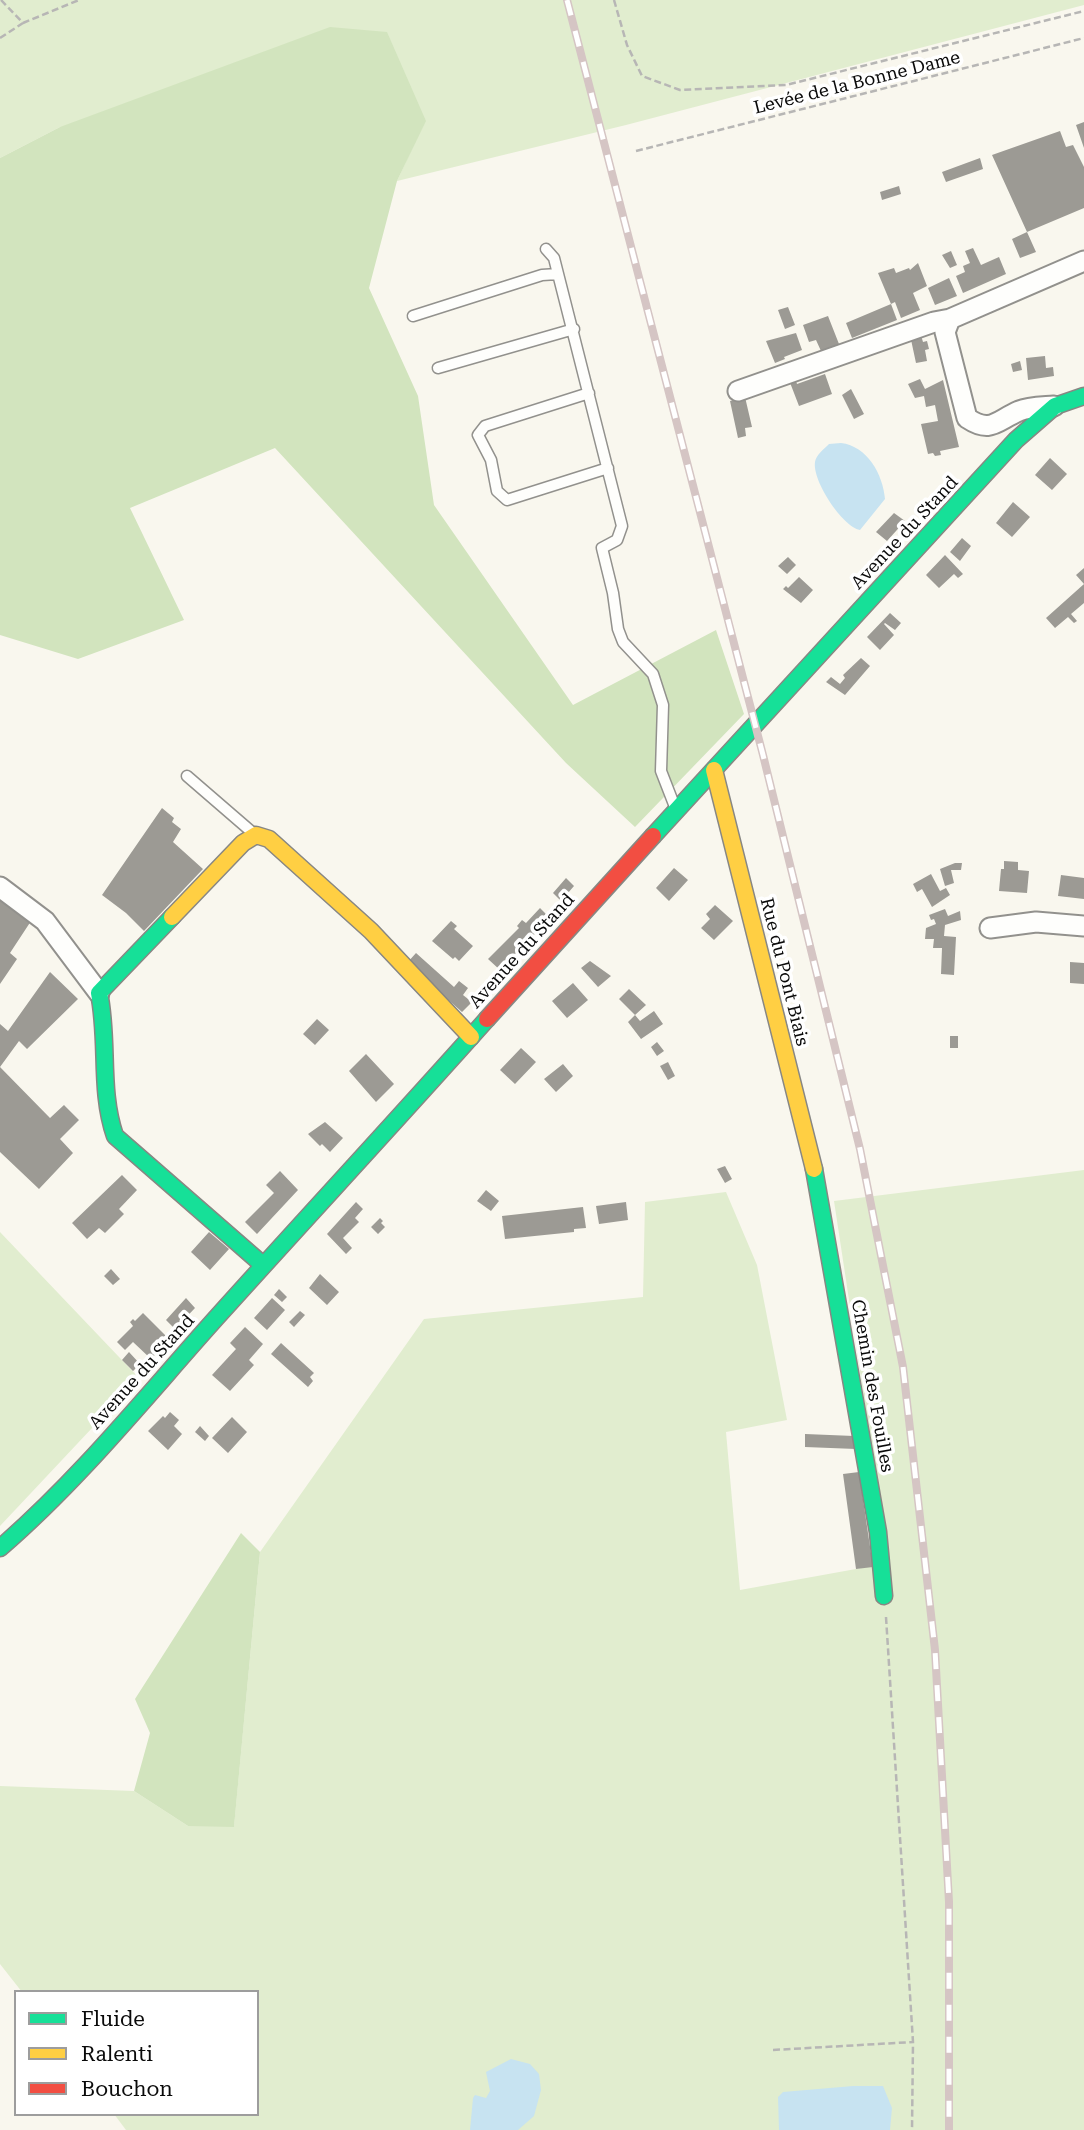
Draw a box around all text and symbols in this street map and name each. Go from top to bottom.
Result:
street label: Levée de la Bonne Dame [752,47,962,119]
street label: Avenue du Stand [847,472,963,594]
street label: Avenue du Stand [465,889,579,1013]
street label: Rue du Pont Biais [755,896,813,1048]
street label: Chemin des Fouilles [846,1298,898,1474]
street label: Avenue du Stand [85,1310,199,1434]
legend [14,1990,259,2116]
text: Fluide [81,2007,145,2031]
text: Ralenti [81,2042,153,2066]
text: Bouchon [81,2077,173,2101]

